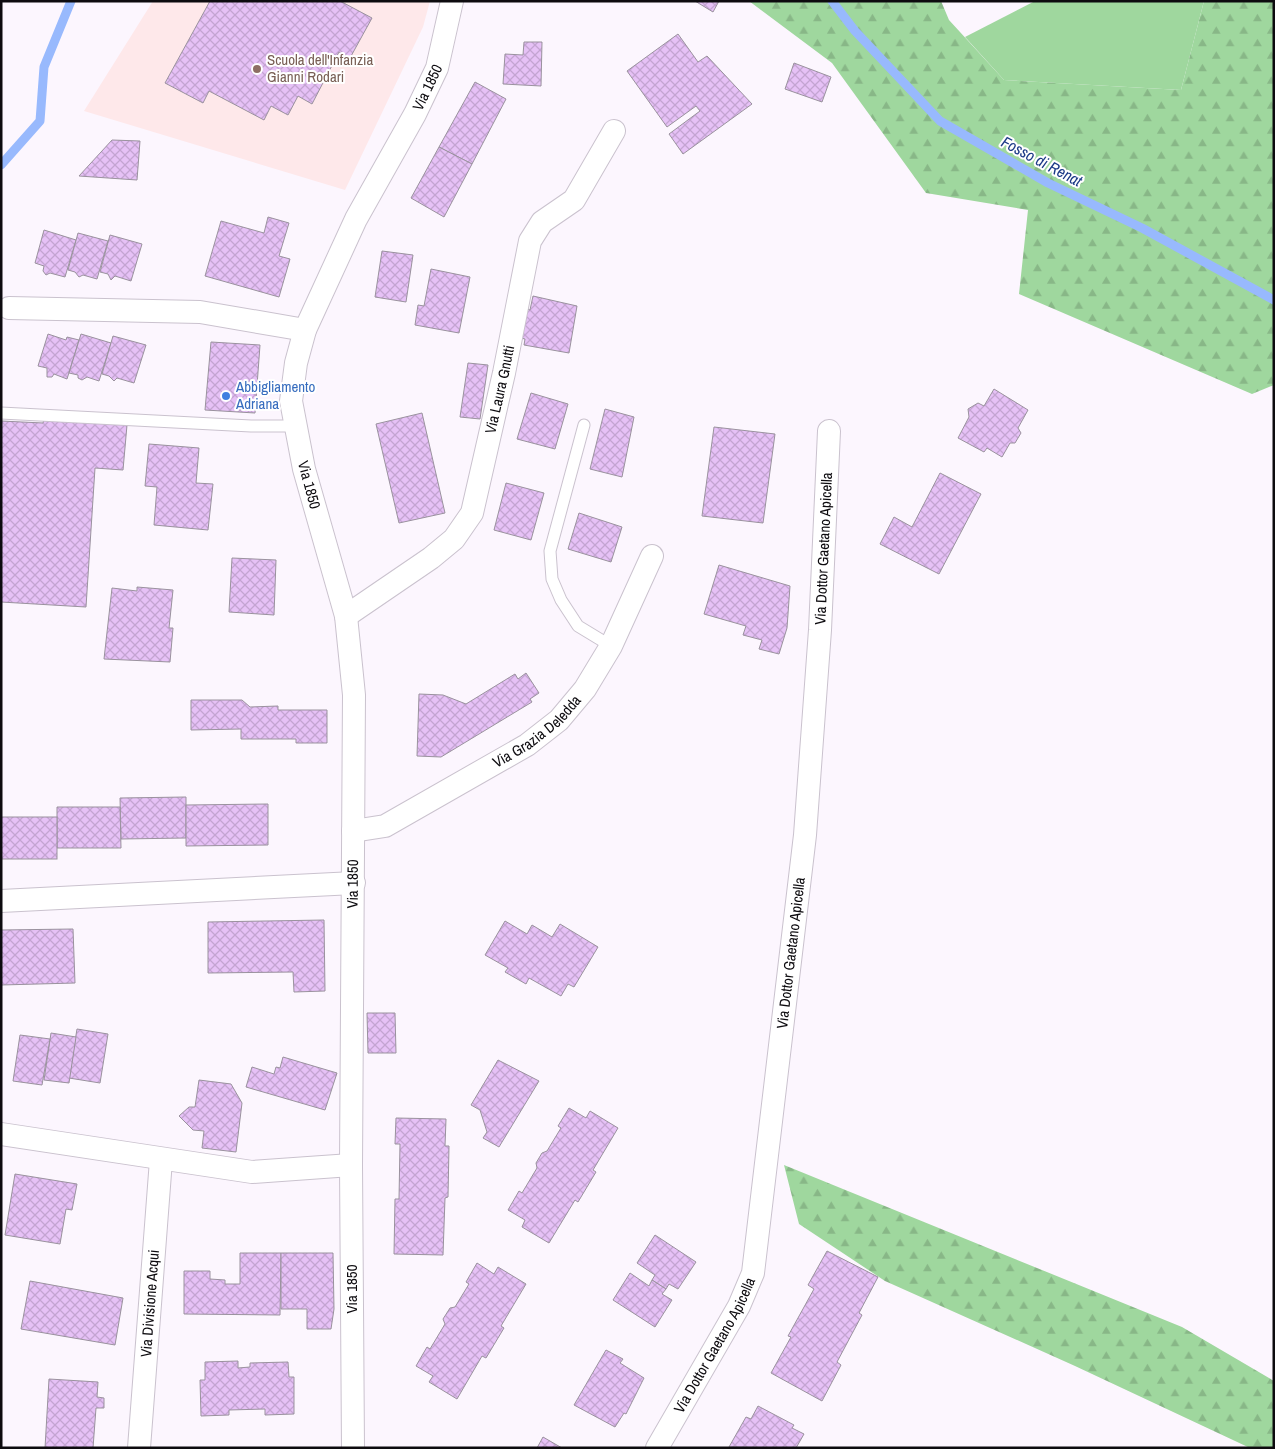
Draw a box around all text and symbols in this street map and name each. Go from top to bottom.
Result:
place label: Scuola dell'Infanzia Gianni Rodari [267,49,373,87]
street label: Via 1850 [407,61,447,114]
marker: Scuola dell'Infanzia Gianni Rodari [251,63,263,75]
water label: Fosso di Renat [998,131,1087,192]
street label: Via Laura Gnutti [479,343,519,436]
place label: Abbigliamento Adriana [235,376,315,414]
marker: Abbigliamento Adriana [220,390,232,402]
street label: Via 1850 [293,458,326,511]
street label: Via Dottor Gaetano Apicella [809,472,837,625]
street label: Via Grazia Deledda [489,690,586,772]
street label: Via 1850 [342,859,363,909]
street label: Via Dottor Gaetano Apicella [771,876,810,1030]
street label: Via Divisione Acqui [135,1249,164,1358]
street label: Via 1850 [341,1264,362,1314]
street label: Via Dottor Gaetano Apicella [668,1274,760,1417]

